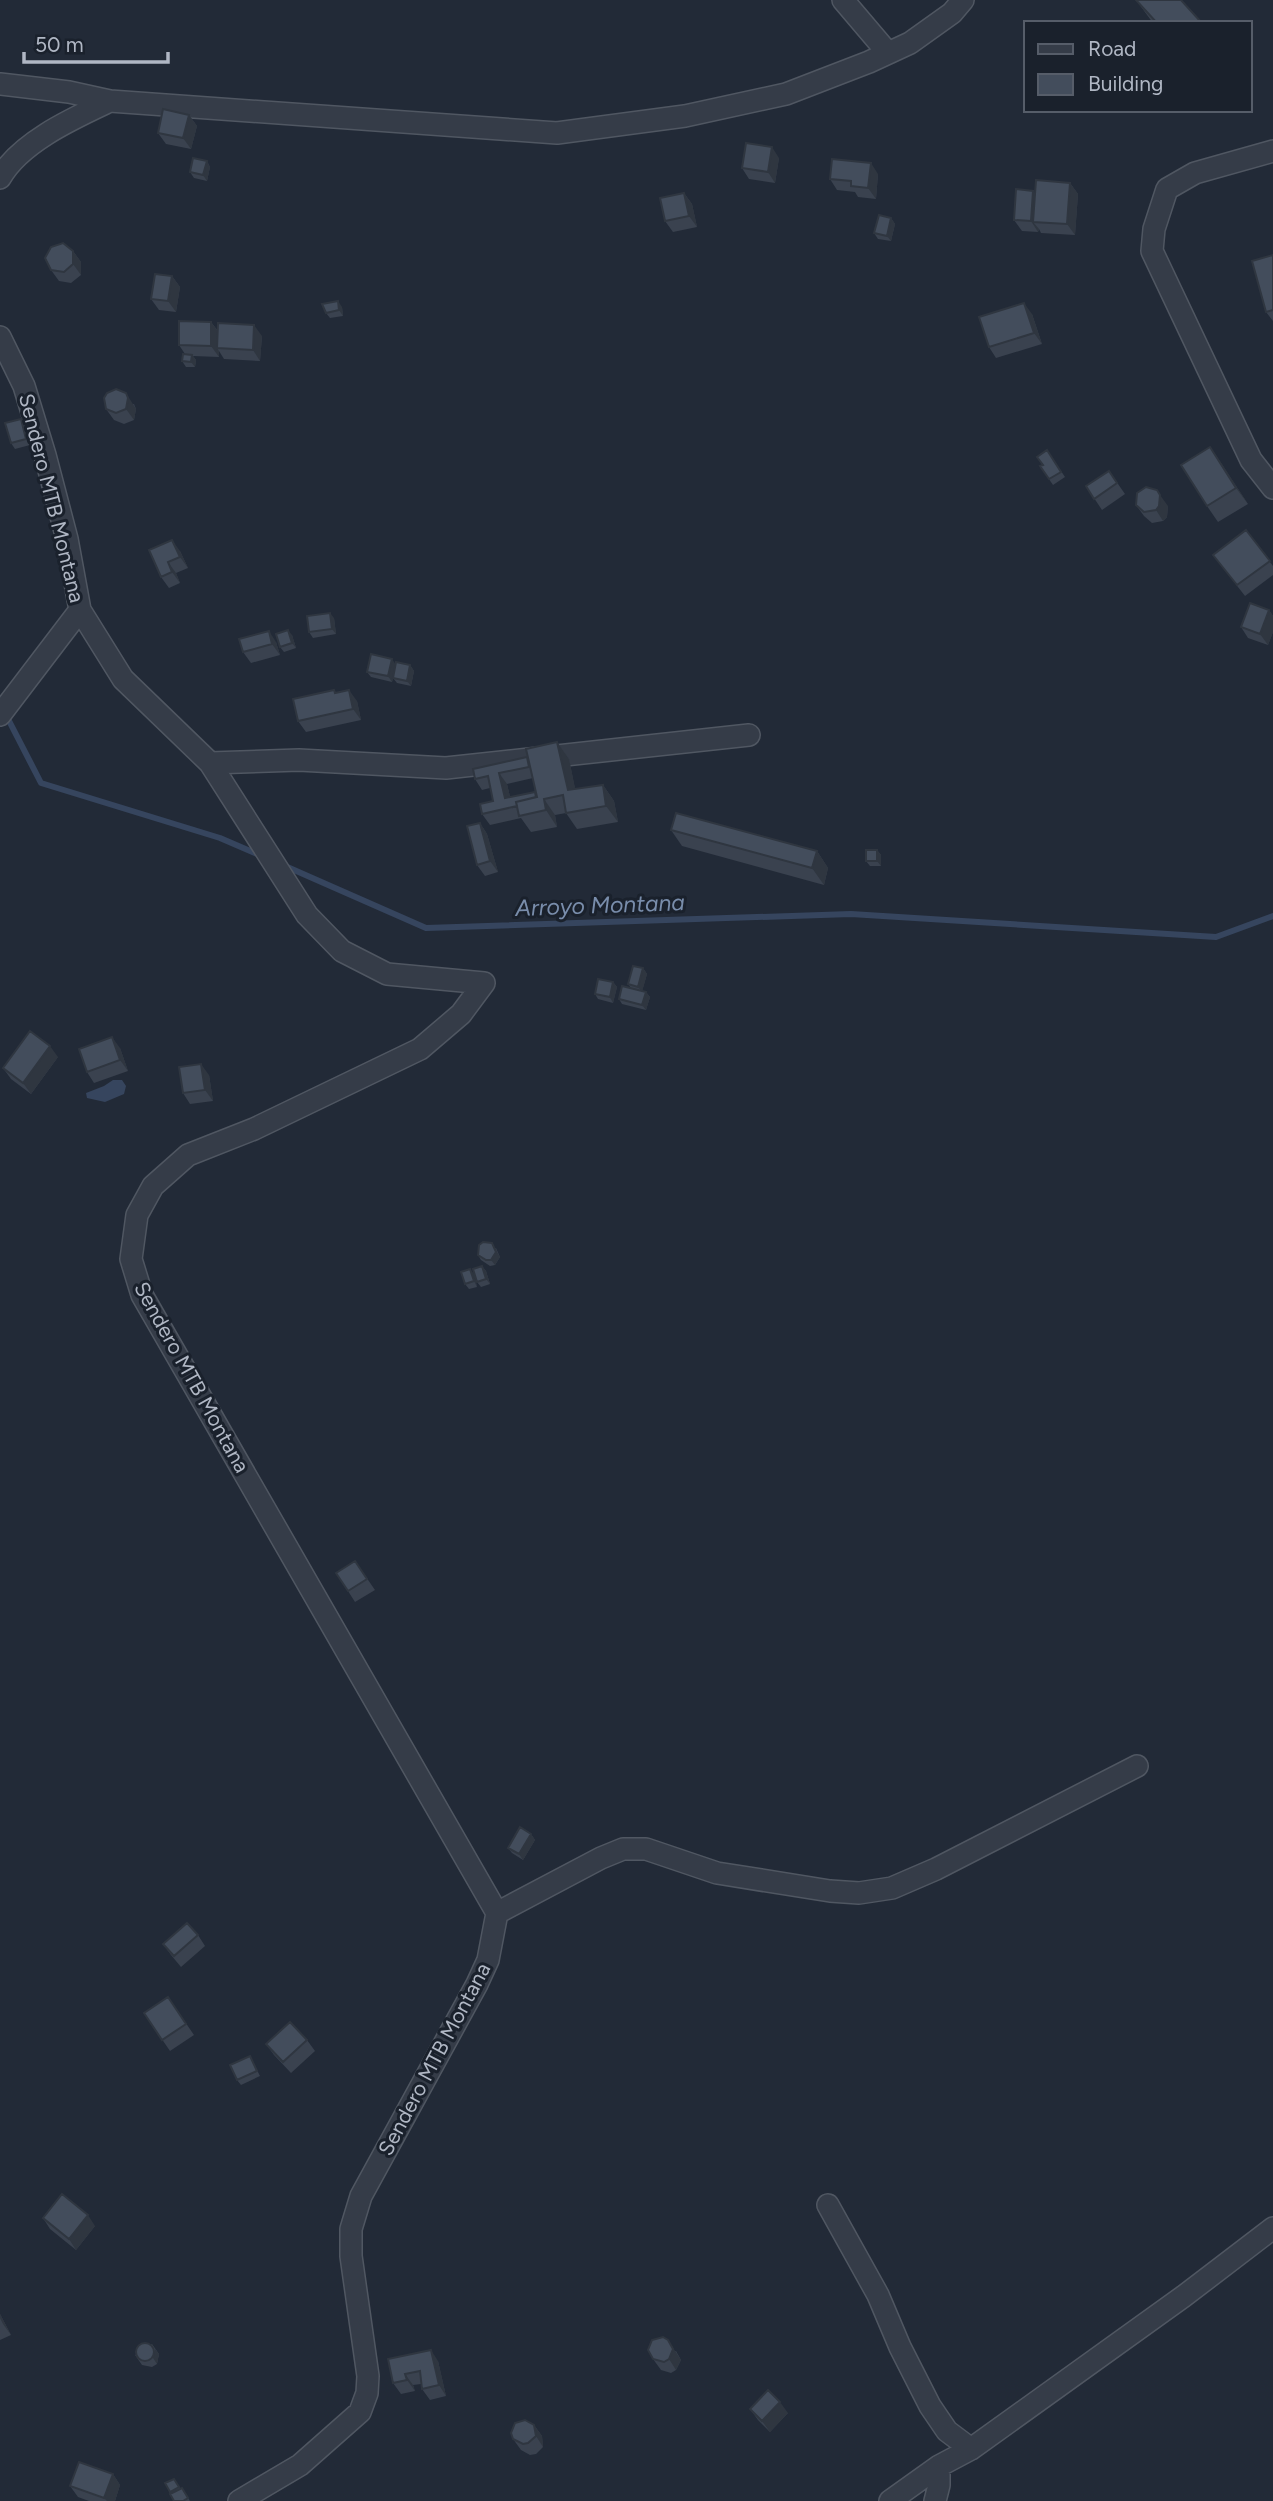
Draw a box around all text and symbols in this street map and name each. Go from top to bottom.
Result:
scale bar [24,21,168,65]
legend [1024,21,1252,112]
text: 50 m [35,32,84,57]
text: Road [1088,36,1136,61]
text: Building [1088,71,1163,96]
street label: Sendero MTB Montana [14,391,90,605]
water label: Arroyo Montana [514,888,685,922]
street label: Sendero MTB Montana [129,1277,255,1477]
street label: Sendero MTB Montana [373,1958,495,2160]

